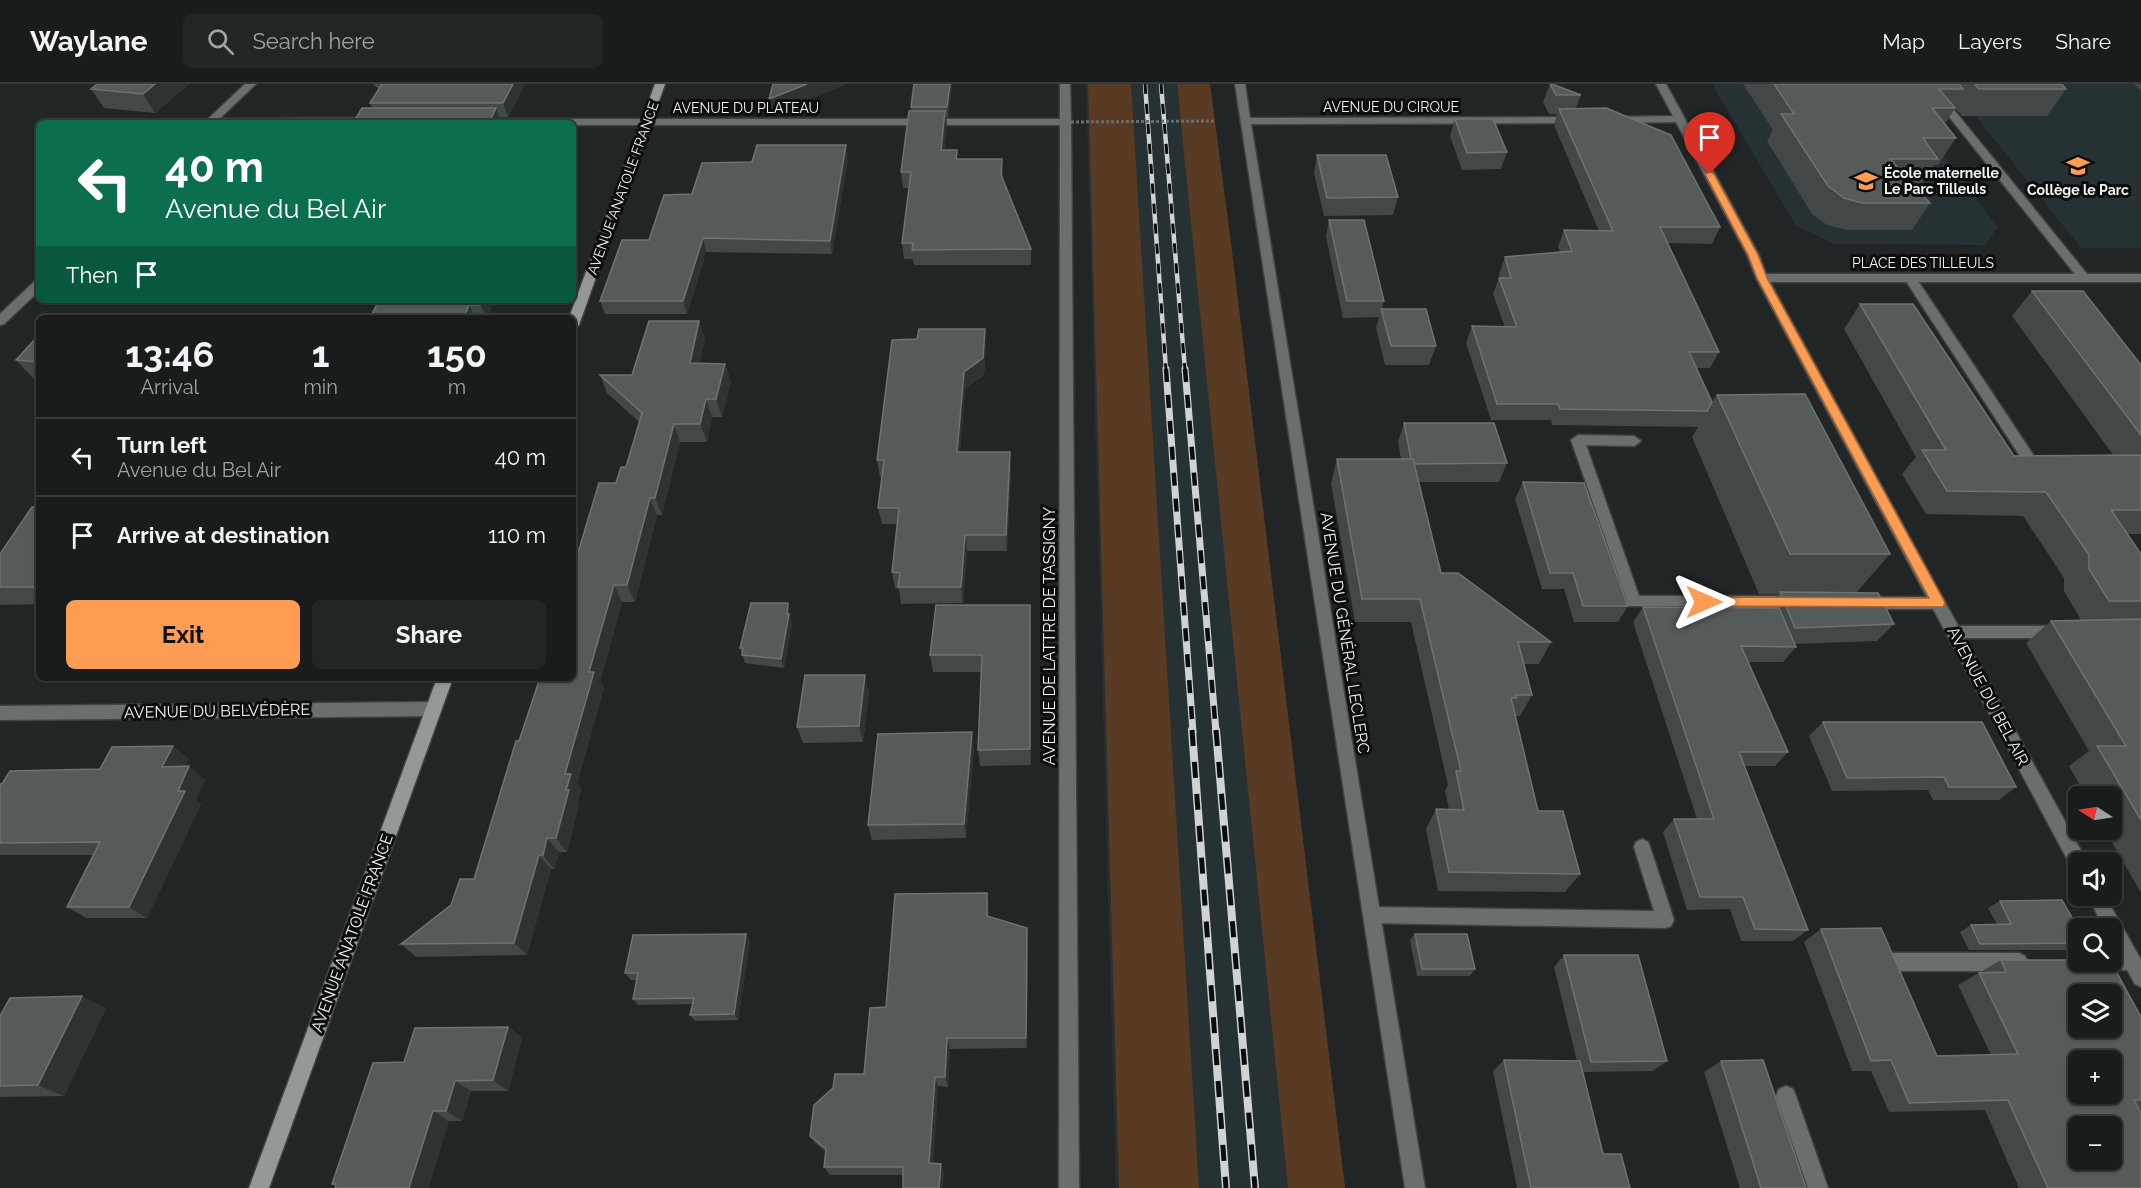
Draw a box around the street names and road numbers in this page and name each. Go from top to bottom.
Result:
street label: AVENUE ANATOLE FRANCE [584,99,662,277]
street label: AVENUE DU CIRQUE [1323,99,1459,115]
street label: AVENUE DU PLATEAU [673,100,819,116]
street label: PLACE DES TILLEULS [1852,255,1994,271]
street label: AVENUE DE LATTRE DE TASSIGNY [1040,506,1059,765]
street label: AVENUE DU GÉNÉRAL LECLERC [1317,511,1374,755]
street label: AVENUE DU BEL AIR [1943,623,2033,769]
street label: AVENUE DU BELVÉDÈRE [124,699,311,722]
street label: AVENUE ANATOLE FRANCE [307,831,397,1035]

